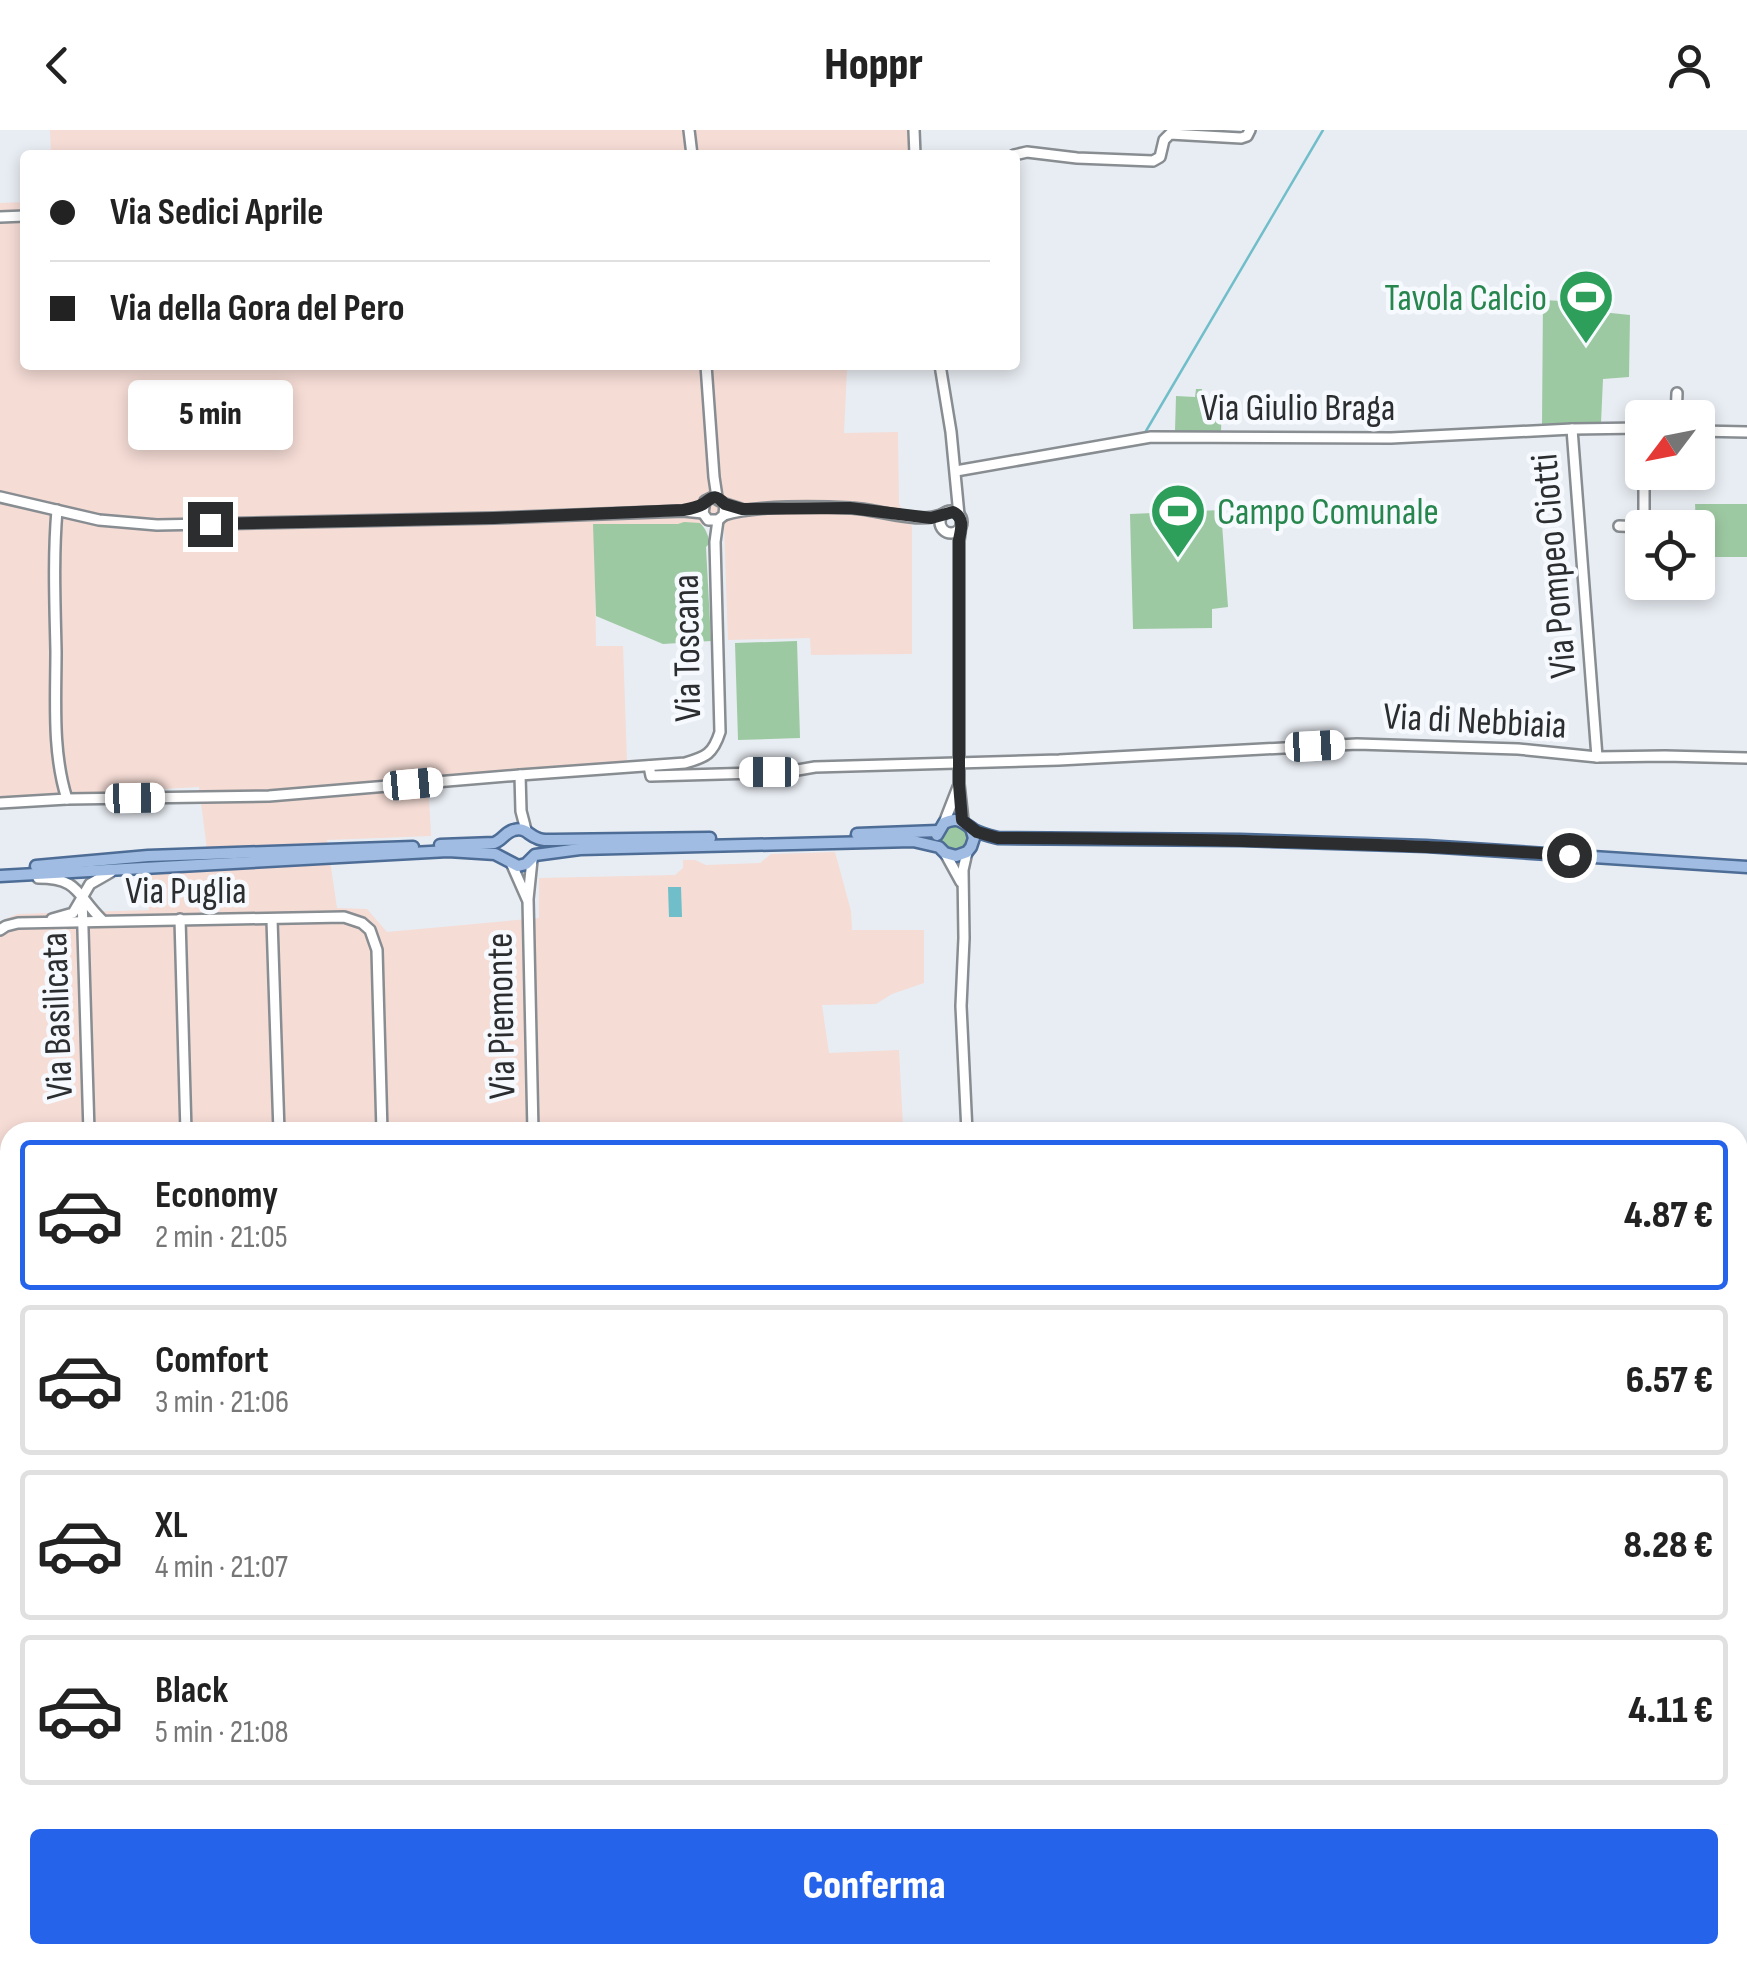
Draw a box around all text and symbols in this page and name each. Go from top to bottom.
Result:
icon: back [30,38,85,93]
text: Hoppr [824,38,923,93]
icon: person [1662,38,1717,93]
text: Via Sedici Aprile [110,190,324,235]
sports icon: Tavola Calcio [1556,267,1616,346]
place label: Tavola Calcio [1384,276,1547,321]
text: Via della Gora del Pero [110,286,404,331]
callout: 5 min [128,379,292,449]
street label: Via Giulio Braga [1201,386,1395,431]
text: 5 min [179,395,242,434]
north arrow [1625,400,1715,490]
map controls [1625,400,1715,600]
street label: Via Pompeo Ciotti [1522,452,1587,680]
sports icon: Campo Comunale [1148,481,1208,560]
place label: Campo Comunale [1217,490,1439,535]
route end [188,502,233,547]
button: locate [1625,510,1715,600]
street label: Via Toscana [664,574,711,722]
street label: Via di Nebbiaia [1382,694,1568,749]
car [1284,729,1346,763]
car [739,757,799,787]
car [382,766,444,802]
car [105,782,165,814]
route start [1547,833,1592,878]
street label: Via Puglia [125,869,247,914]
street label: Via Basilicata [32,931,83,1100]
street label: Via Piemonte [478,932,525,1100]
icon: car [35,1170,125,1260]
text: Economy [155,1173,278,1218]
text: 4.87 € [1624,1193,1713,1238]
text: 2 min · 21:05 [155,1218,288,1257]
icon: car [35,1335,125,1425]
text: Comfort [155,1338,269,1383]
text: 6.57 € [1626,1358,1713,1403]
text: 3 min · 21:06 [155,1383,289,1422]
icon: car [35,1500,125,1590]
text: XL [155,1503,188,1548]
text: 8.28 € [1624,1523,1713,1568]
text: 4 min · 21:07 [155,1548,288,1587]
icon: car [35,1665,125,1755]
text: Black [155,1668,228,1713]
text: 4.11 € [1628,1688,1713,1733]
text: 5 min · 21:08 [155,1713,288,1752]
button: Conferma [30,1829,1718,1944]

